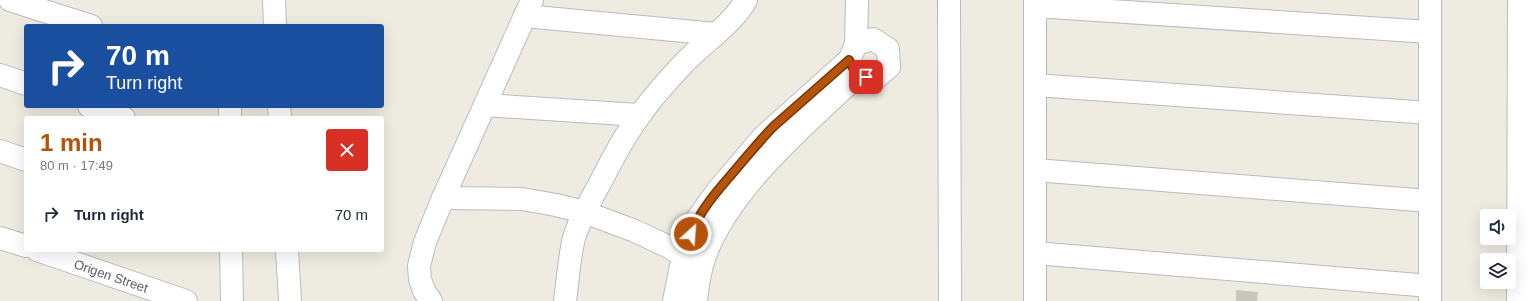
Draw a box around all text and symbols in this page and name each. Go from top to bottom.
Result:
icon: right [40,40,92,92]
text: 70 m [106,40,170,71]
pin [849,60,883,94]
icon: arrive [855,66,877,88]
text: Turn right [106,73,182,93]
text: 1 min [40,129,103,156]
button: close [326,129,368,171]
text: 80 m · 17:49 [40,158,113,173]
icon: right [40,203,62,225]
text: Turn right [74,206,144,223]
text: 70 m [335,206,368,223]
map controls [1480,209,1516,289]
button: sound [1480,209,1516,245]
position arrow [670,213,712,255]
button: layers [1480,253,1516,289]
street label: Origen Street [72,256,150,296]

